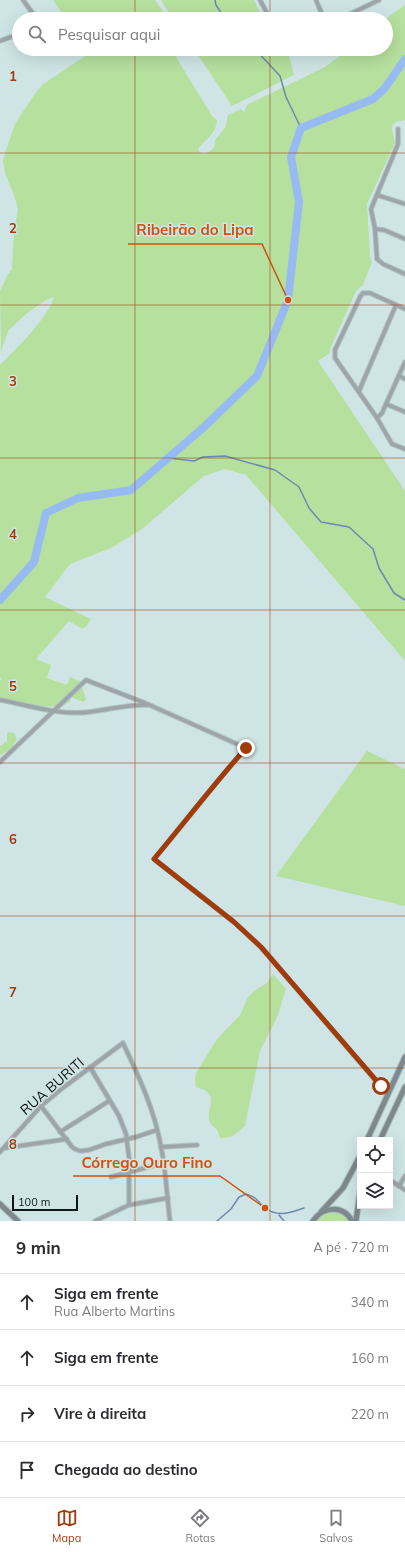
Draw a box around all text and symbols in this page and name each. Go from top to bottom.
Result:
search box [12,12,393,56]
icon: search [26,23,48,45]
text: Pesquisar aqui [58,25,160,44]
text: 1 [9,68,17,84]
callout: Ribeirão do Lipa [128,217,262,244]
text: 2 [9,220,17,236]
text: Ribeirão do Lipa [136,220,254,239]
text: 3 [9,373,17,389]
text: 4 [9,526,17,542]
text: 5 [9,678,17,694]
route end [237,739,255,757]
text: 6 [9,831,17,847]
text: 7 [9,984,17,1000]
street label: RUA BURITI [16,1053,88,1119]
route start [372,1077,390,1095]
text: 8 [9,1136,17,1152]
map controls [357,1137,393,1209]
button: locate [357,1137,393,1173]
callout: Córrego Ouro Fino [73,1149,220,1176]
text: Córrego Ouro Fino [82,1153,213,1172]
button: layers [357,1173,393,1209]
scale bar [12,1193,78,1212]
text: 100 m [18,1195,50,1209]
text: 9 min [16,1237,61,1258]
text: A pé · 720 m [313,1239,389,1255]
text: Siga em frente [54,1284,159,1303]
icon: ahead [16,1291,38,1313]
text: 340 m [351,1294,389,1310]
text: Rua Alberto Martins [54,1303,175,1319]
icon: ahead [16,1347,38,1369]
text: Siga em frente [54,1348,159,1367]
text: 160 m [351,1350,389,1366]
icon: right [16,1403,38,1425]
text: Vire à direita [54,1404,146,1423]
text: 220 m [351,1406,389,1422]
icon: arrive [16,1459,38,1481]
text: Chegada ao destino [54,1460,198,1479]
tab: Mapa [52,1507,81,1545]
tab: Rotas [186,1507,215,1545]
tab: Salvos [319,1507,353,1545]

